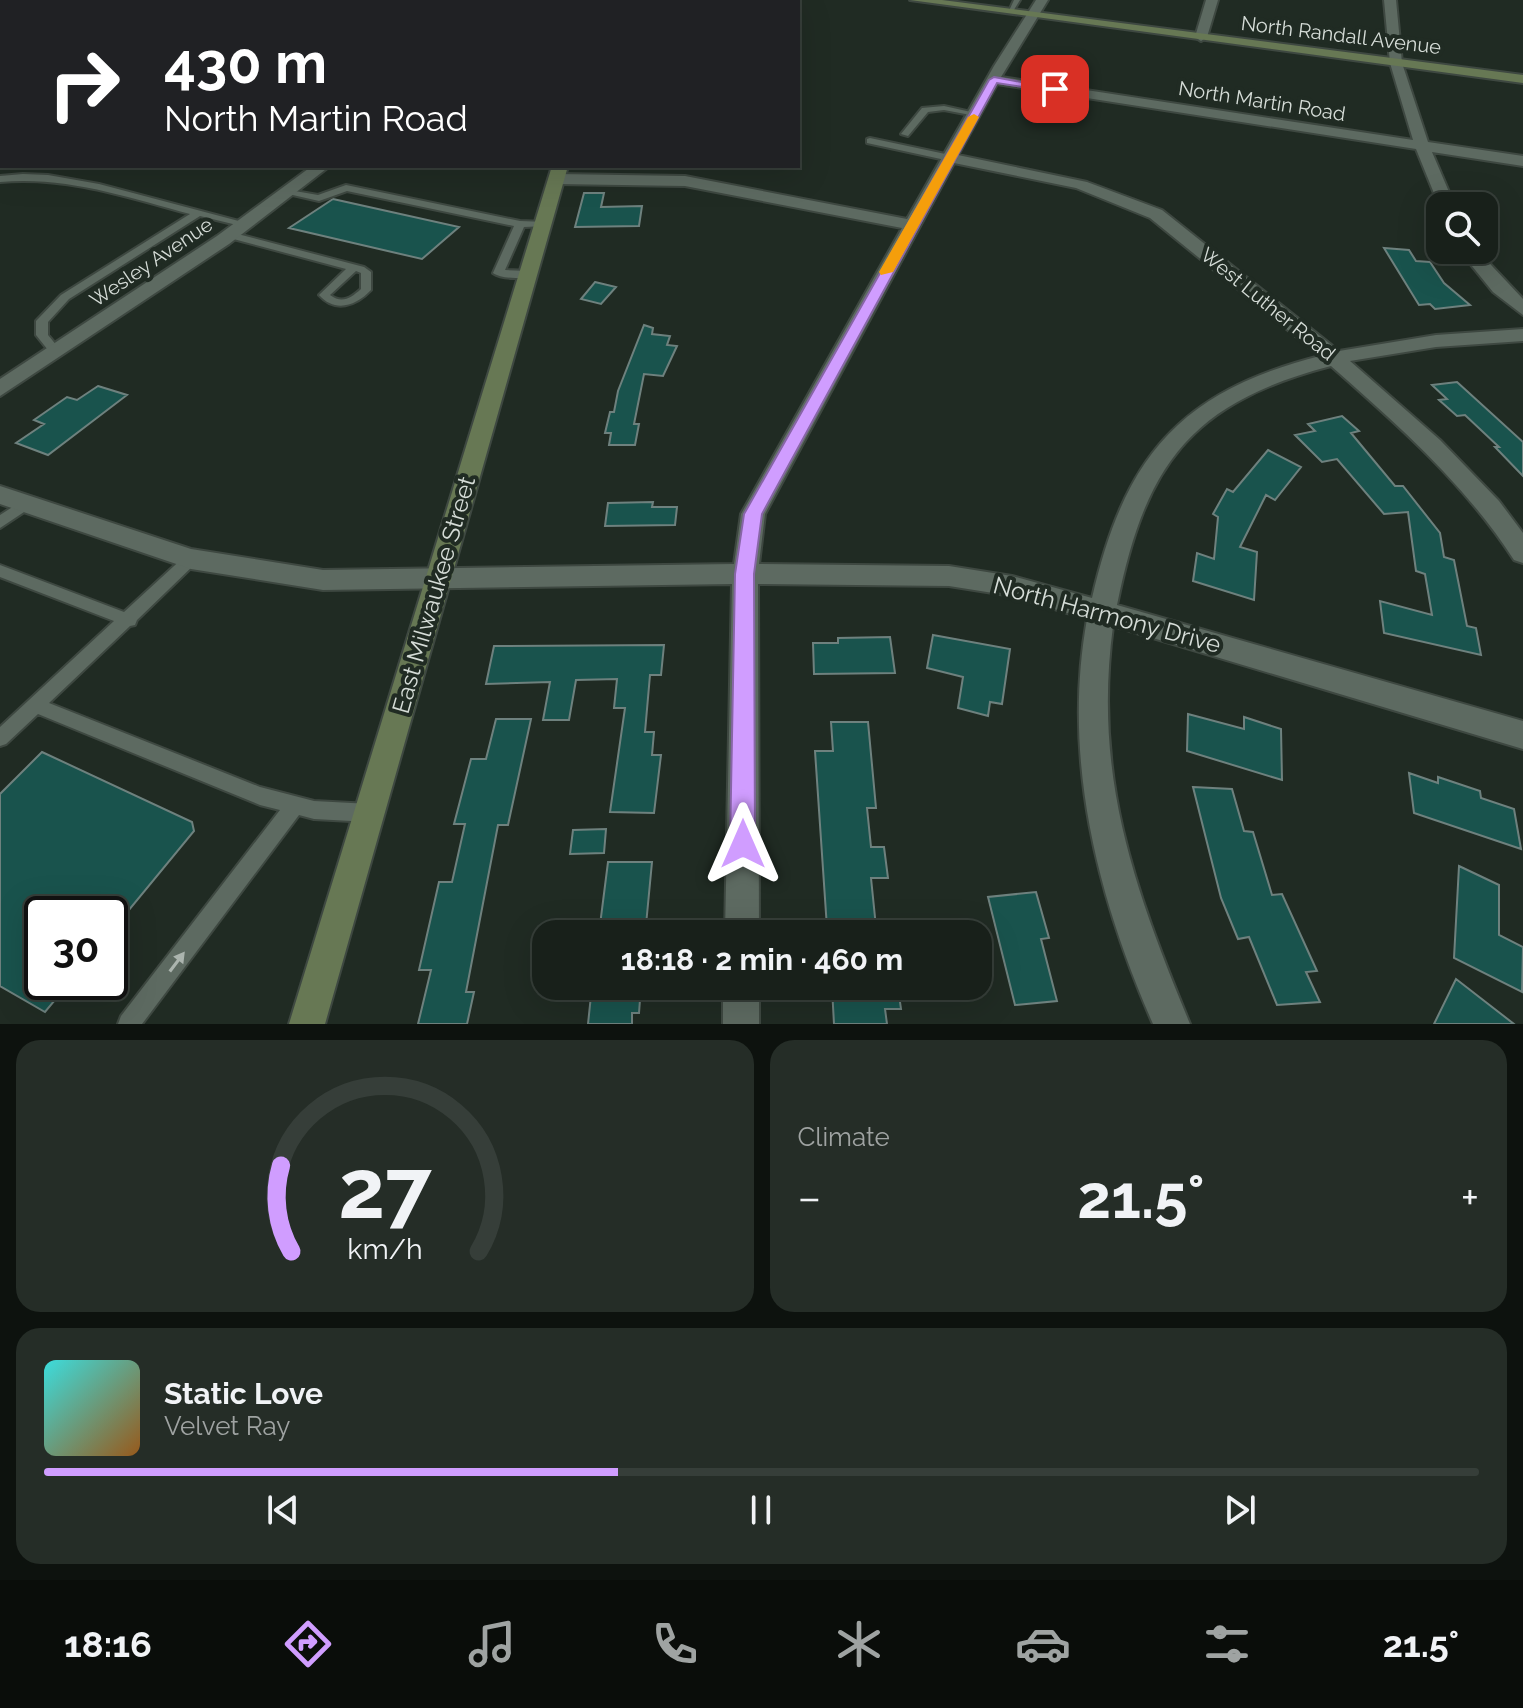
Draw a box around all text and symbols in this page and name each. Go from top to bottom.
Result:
street label: North Randall Avenue [1240,11,1443,59]
text: 430 m [164,30,327,96]
icon: right [32,32,136,136]
pin [1021,55,1089,123]
icon: arrive [1033,67,1077,111]
street label: North Martin Road [1177,76,1347,126]
text: North Martin Road [164,97,468,139]
map controls [1426,192,1498,264]
button: search [1426,192,1498,264]
street label: Wesley Avenue [85,212,217,312]
street label: West Luther Road [1196,242,1340,366]
street label: East Milwaukee Street [386,473,481,717]
street label: North Harmony Drive [990,570,1224,659]
position arrow [701,802,785,886]
speed limit sign: 30 [24,896,128,1000]
text: 18:18 · 2 min · 460 m [621,942,903,977]
one-way arrow [168,952,184,972]
text: Climate [798,1122,890,1152]
text: 27 [338,1140,432,1237]
text: 21.5° [1077,1162,1205,1232]
text: − [798,1172,821,1223]
text: + [1461,1172,1479,1223]
text: km/h [347,1232,422,1266]
text: Static Love [164,1376,323,1411]
text: Velvet Ray [164,1411,290,1441]
icon: previous [261,1488,305,1532]
icon: pause [739,1488,783,1532]
icon: next [1218,1488,1262,1532]
icon: directions [280,1616,336,1672]
icon: music [464,1616,520,1672]
icon: phone [647,1616,703,1672]
icon: climate [831,1616,887,1672]
icon: car [1015,1616,1071,1672]
icon: filters [1199,1616,1255,1672]
text: 18:16 [64,1623,152,1665]
text: 21.5° [1383,1623,1459,1665]

